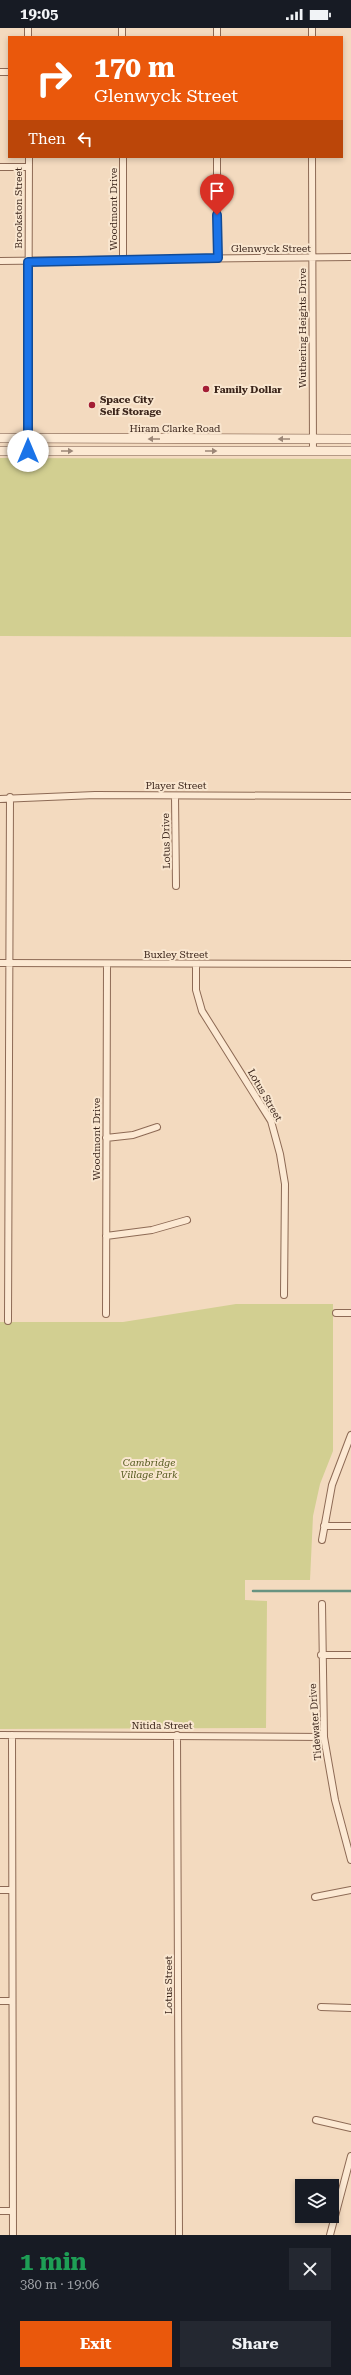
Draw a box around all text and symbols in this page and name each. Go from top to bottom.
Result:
text: 19:05 [20,5,58,23]
text: 170 m [94,51,175,84]
icon: right [28,52,80,104]
text: Glenwyck Street [94,85,238,106]
icon: left [74,128,96,150]
text: Then [28,130,66,148]
street label: Brookston Street [13,167,24,249]
street label: Woodmont Drive [108,167,119,250]
pin [200,174,234,215]
icon: arrive [206,180,228,202]
street label: Glenwyck Street [231,243,311,254]
street label: Wuthering Heights Drive [297,267,308,388]
marker: Family Dollar [201,384,211,394]
place label: Family Dollar [214,384,282,395]
place label: Space City Self Storage [100,394,161,417]
marker: Space City Self Storage [87,400,97,410]
street label: Hiram Clarke Road [129,423,221,434]
position arrow [7,430,49,472]
one-way arrow [147,436,160,442]
one-way arrow [277,436,290,442]
one-way arrow [61,448,74,454]
one-way arrow [205,448,218,454]
street label: Player Street [145,780,207,791]
street label: Lotus Drive [160,813,172,869]
street label: Buxley Street [144,949,208,960]
street label: Lotus Street [246,1067,284,1123]
street label: Woodmont Drive [91,1097,102,1180]
park label: Cambridge Village Park [121,1457,178,1480]
street label: Tidewater Drive [307,1683,323,1761]
street label: Nitida Street [131,1720,193,1731]
street label: Lotus Street [163,1956,174,2014]
map controls [295,2179,339,2223]
button: layers [295,2179,339,2223]
text: 1 min [20,2248,87,2276]
button: close [289,2248,331,2290]
text: 380 m · 19:06 [20,2277,99,2292]
button: Exit [20,2321,172,2367]
button: Share [180,2321,331,2367]

